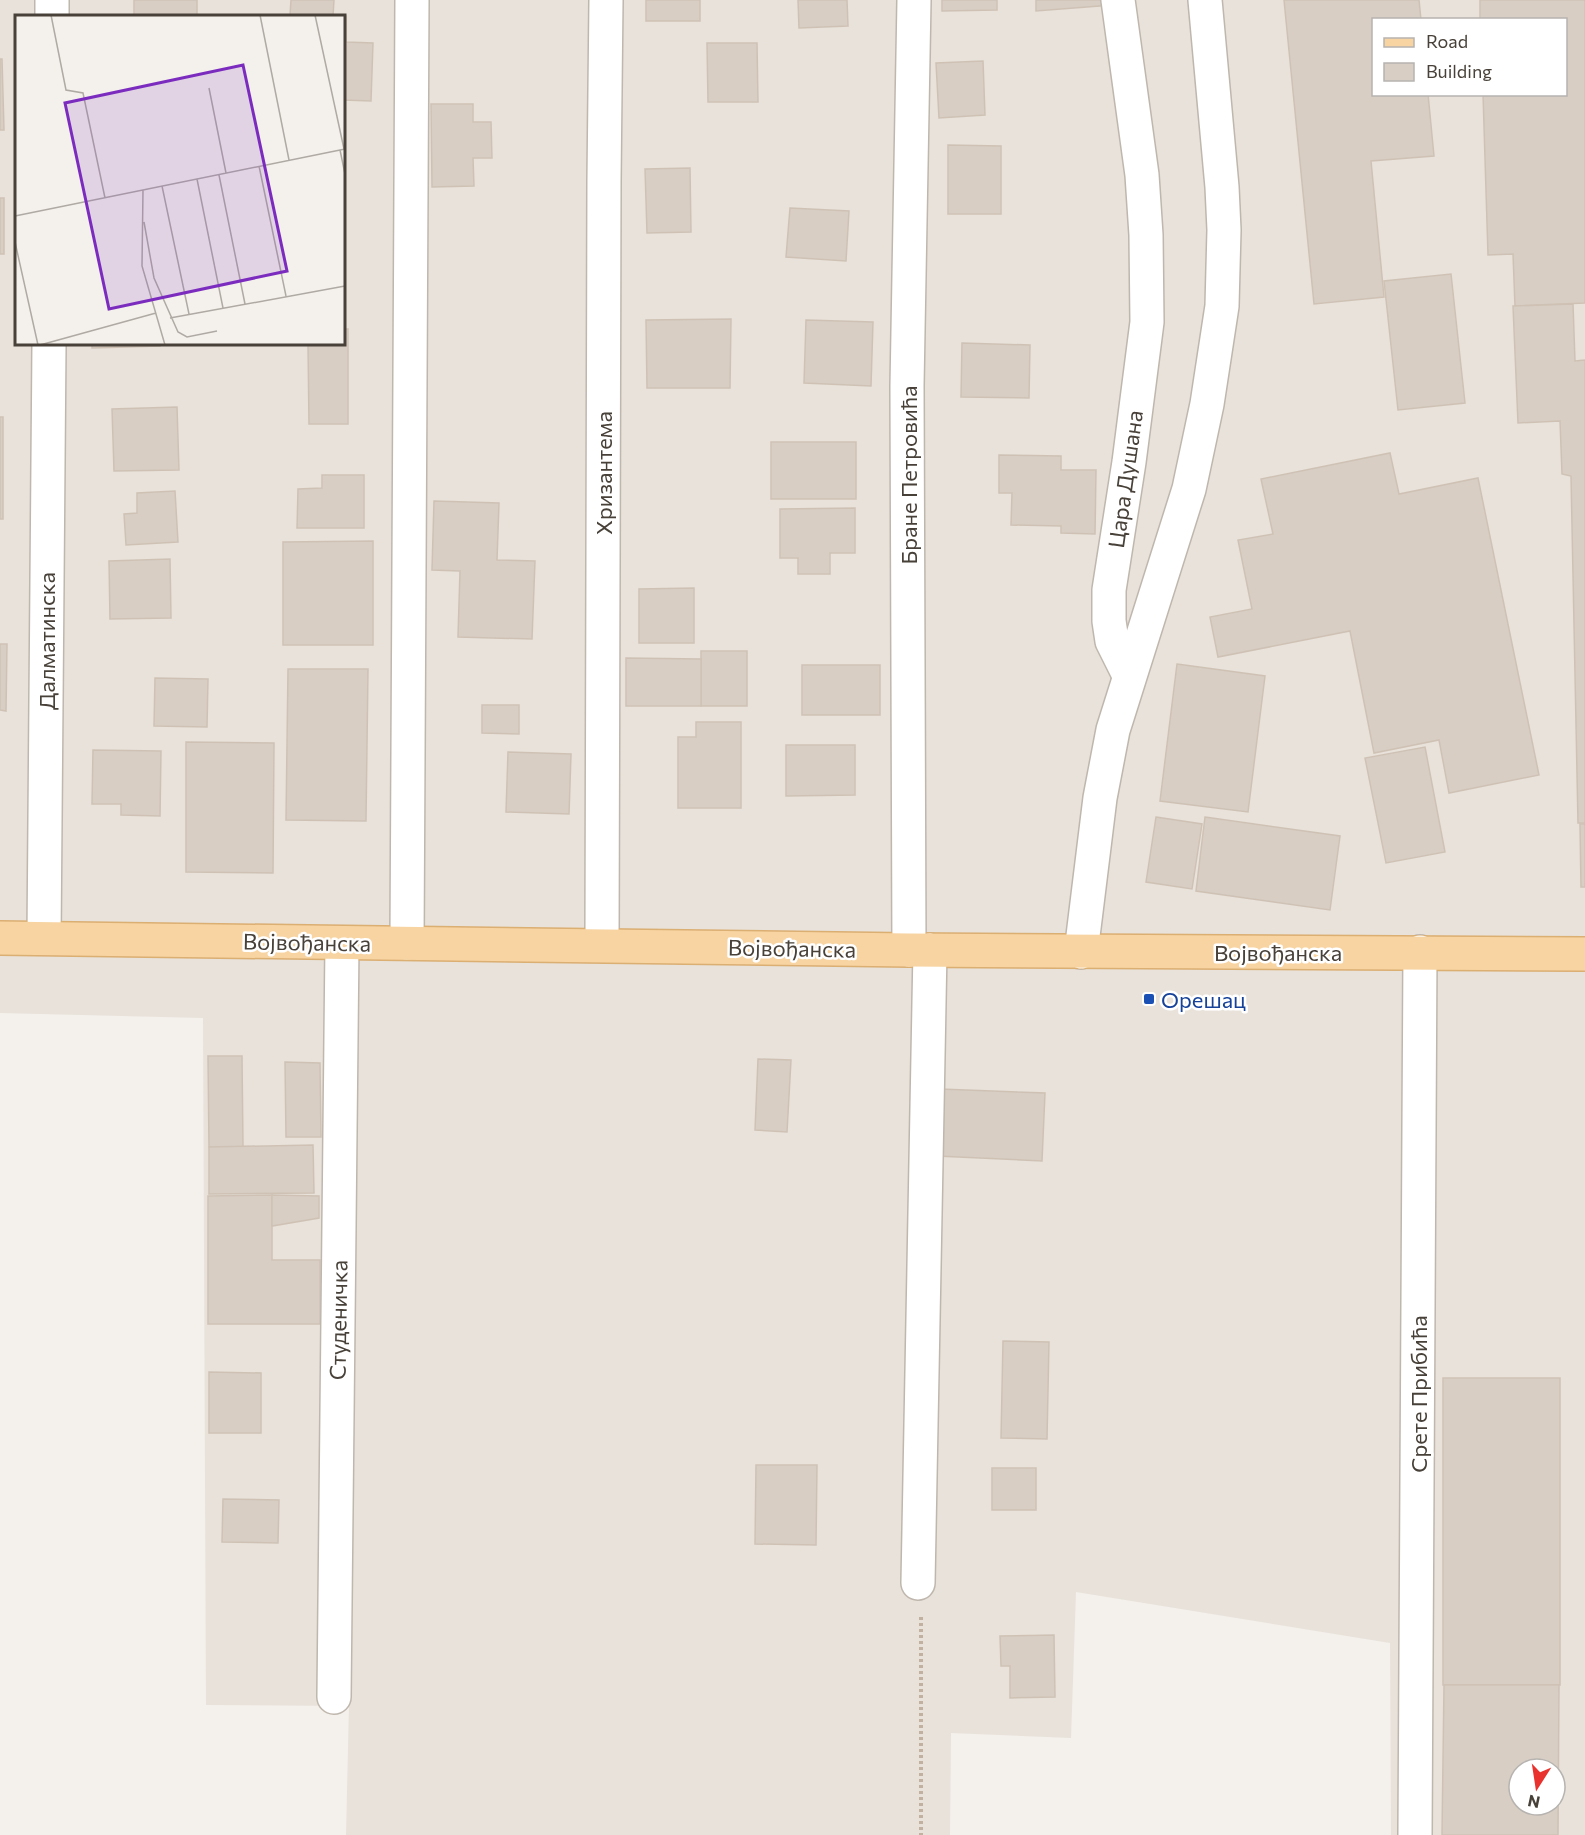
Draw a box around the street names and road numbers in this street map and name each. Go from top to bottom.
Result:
street label: Бране Петровића [895,385,922,565]
street label: Цара Душана [1102,408,1148,550]
street label: Хризантема [590,411,617,535]
street label: Далматинска [33,572,60,710]
street label: Војвођанска [243,927,371,957]
street label: Војвођанска [728,933,856,963]
street label: Војвођанска [1214,939,1342,966]
street label: Студеничка [323,1260,353,1380]
street label: Срете Прибића [1405,1315,1432,1473]

